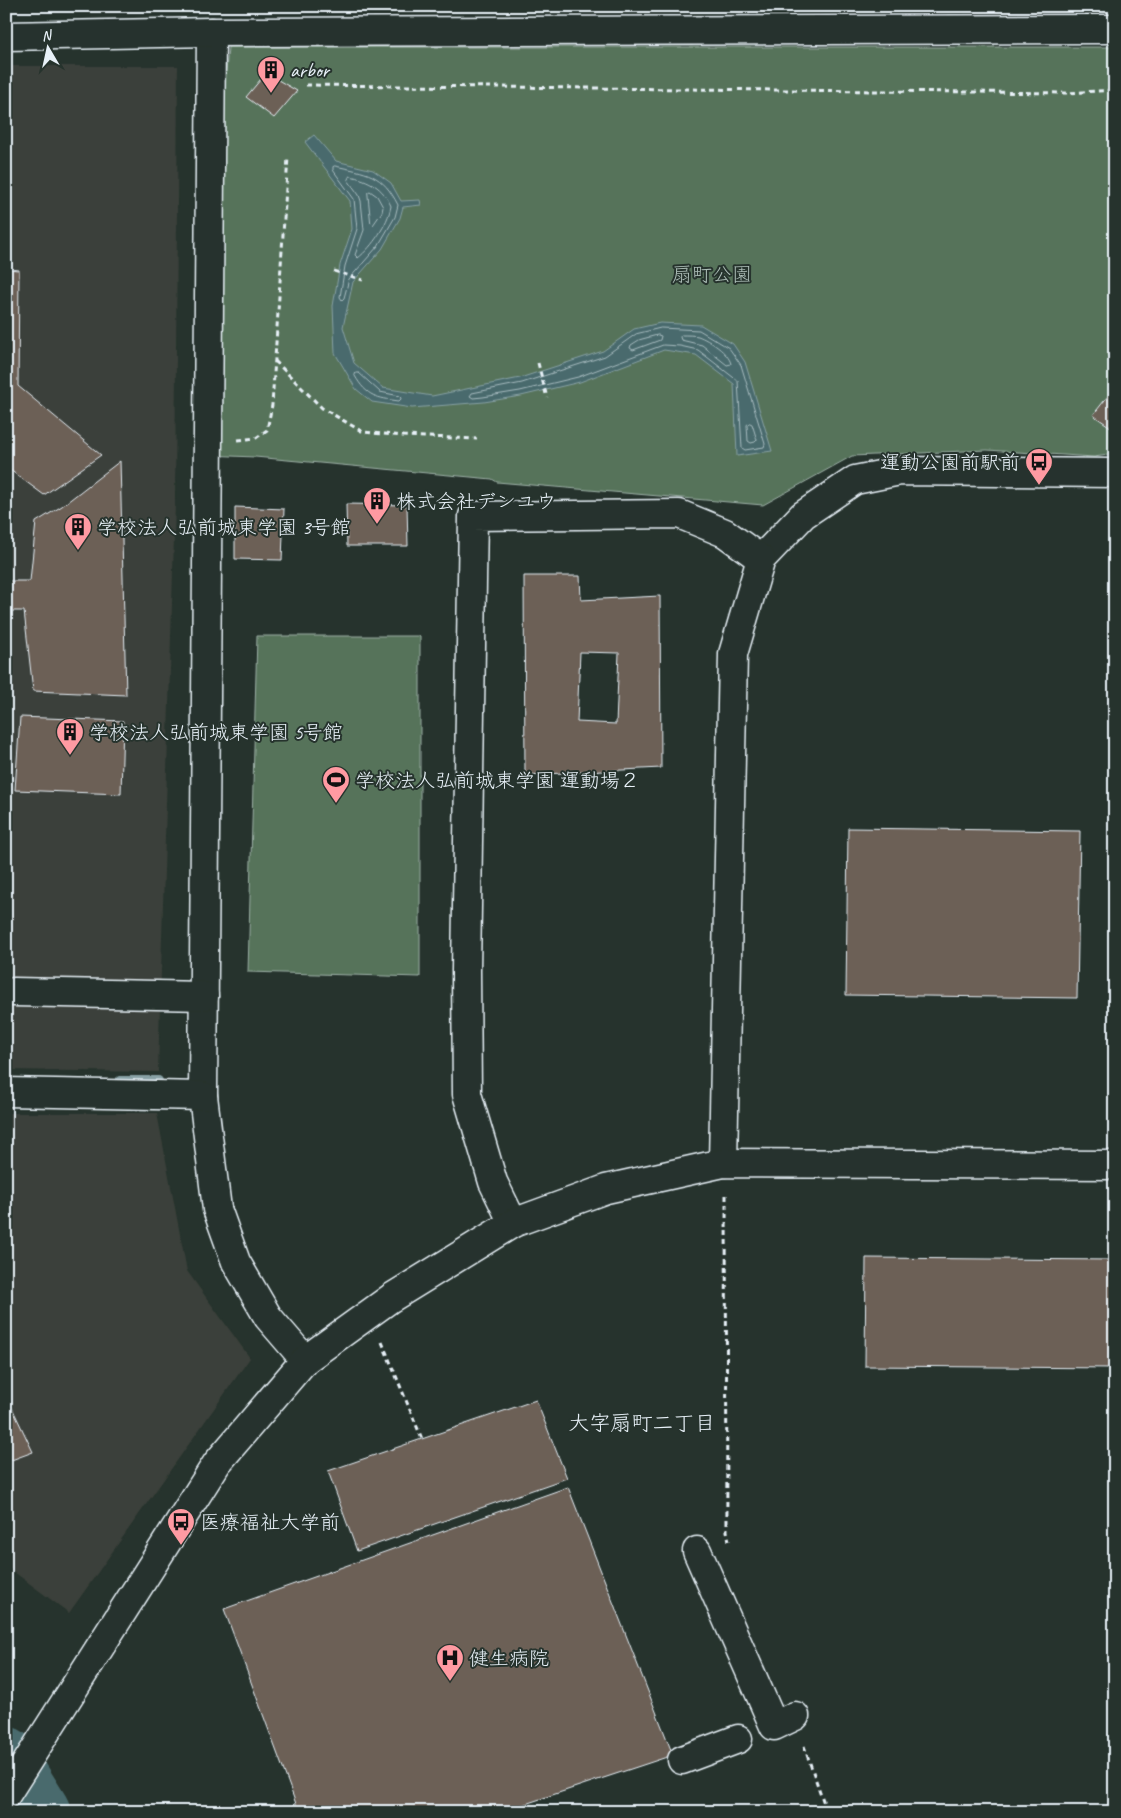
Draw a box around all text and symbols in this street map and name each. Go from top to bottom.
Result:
north arrow [22,22,72,72]
text: N [40,26,54,45]
building icon: arbor [256,55,286,94]
place label: arbor [290,58,331,83]
park label: 扇町公園 [672,262,752,287]
bus stop icon: 運動公園前駅前 [1024,447,1054,486]
place label: 運動公園前駅前 [880,450,1020,475]
building icon: 株式会社デンユウ [362,486,392,525]
place label: 株式会社デンユウ [396,489,556,514]
building icon: 学校法人弘前城東学園 3号館 [63,512,93,551]
place label: 学校法人弘前城東学園 3号館 [97,515,351,540]
building icon: 学校法人弘前城東学園 5号館 [55,717,85,756]
place label: 学校法人弘前城東学園 5号館 [89,720,343,745]
sports icon: 学校法人弘前城東学園 運動場２ [321,765,351,804]
place label: 学校法人弘前城東学園 運動場２ [355,768,640,793]
district label: 大字扇町二丁目 [569,1410,716,1436]
bus stop icon: 医療福祉大学前 [166,1507,196,1546]
place label: 医療福祉大学前 [200,1510,340,1535]
hospital icon: 健生病院 [435,1643,465,1682]
place label: 健生病院 [469,1646,549,1671]

